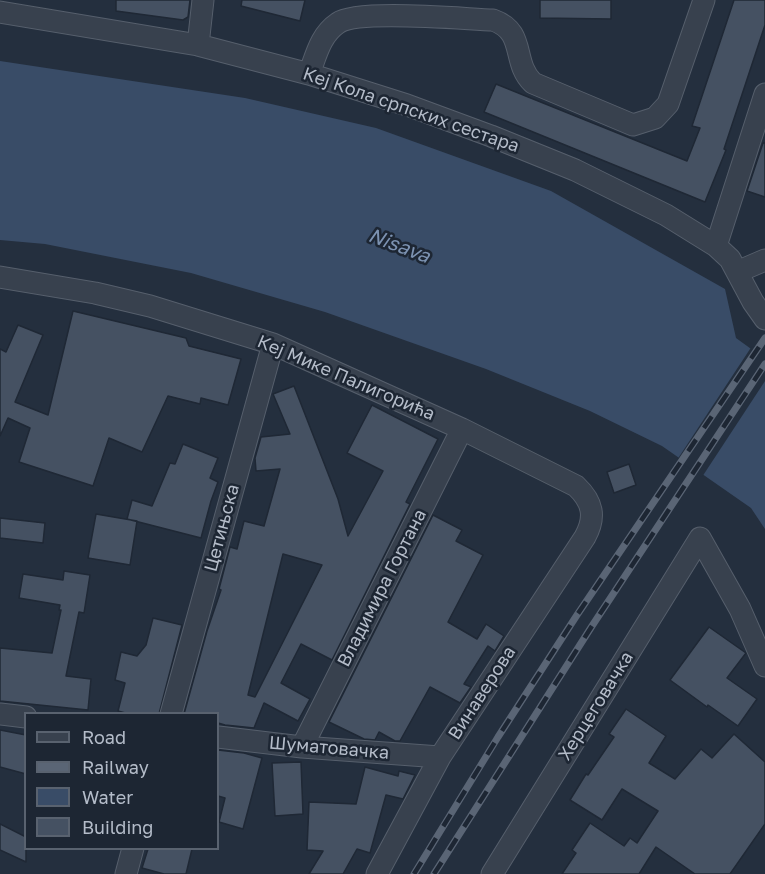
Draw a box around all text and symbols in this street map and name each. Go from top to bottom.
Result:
street label: Кеј Кола српских сестара [300,63,522,157]
water label: Nisava [365,223,433,269]
street label: Кеј Мике Палигорића [254,331,438,425]
street label: Цетињска [200,482,244,574]
street label: Владимира Гортана [333,506,431,670]
street label: Винаверова [444,642,520,744]
street label: Херцеговачка [554,648,638,764]
legend [24,712,219,850]
text: Road [82,726,126,748]
street label: Шуматовачка [268,732,390,764]
text: Railway [82,756,149,778]
text: Water [82,786,133,808]
text: Building [82,816,153,838]

